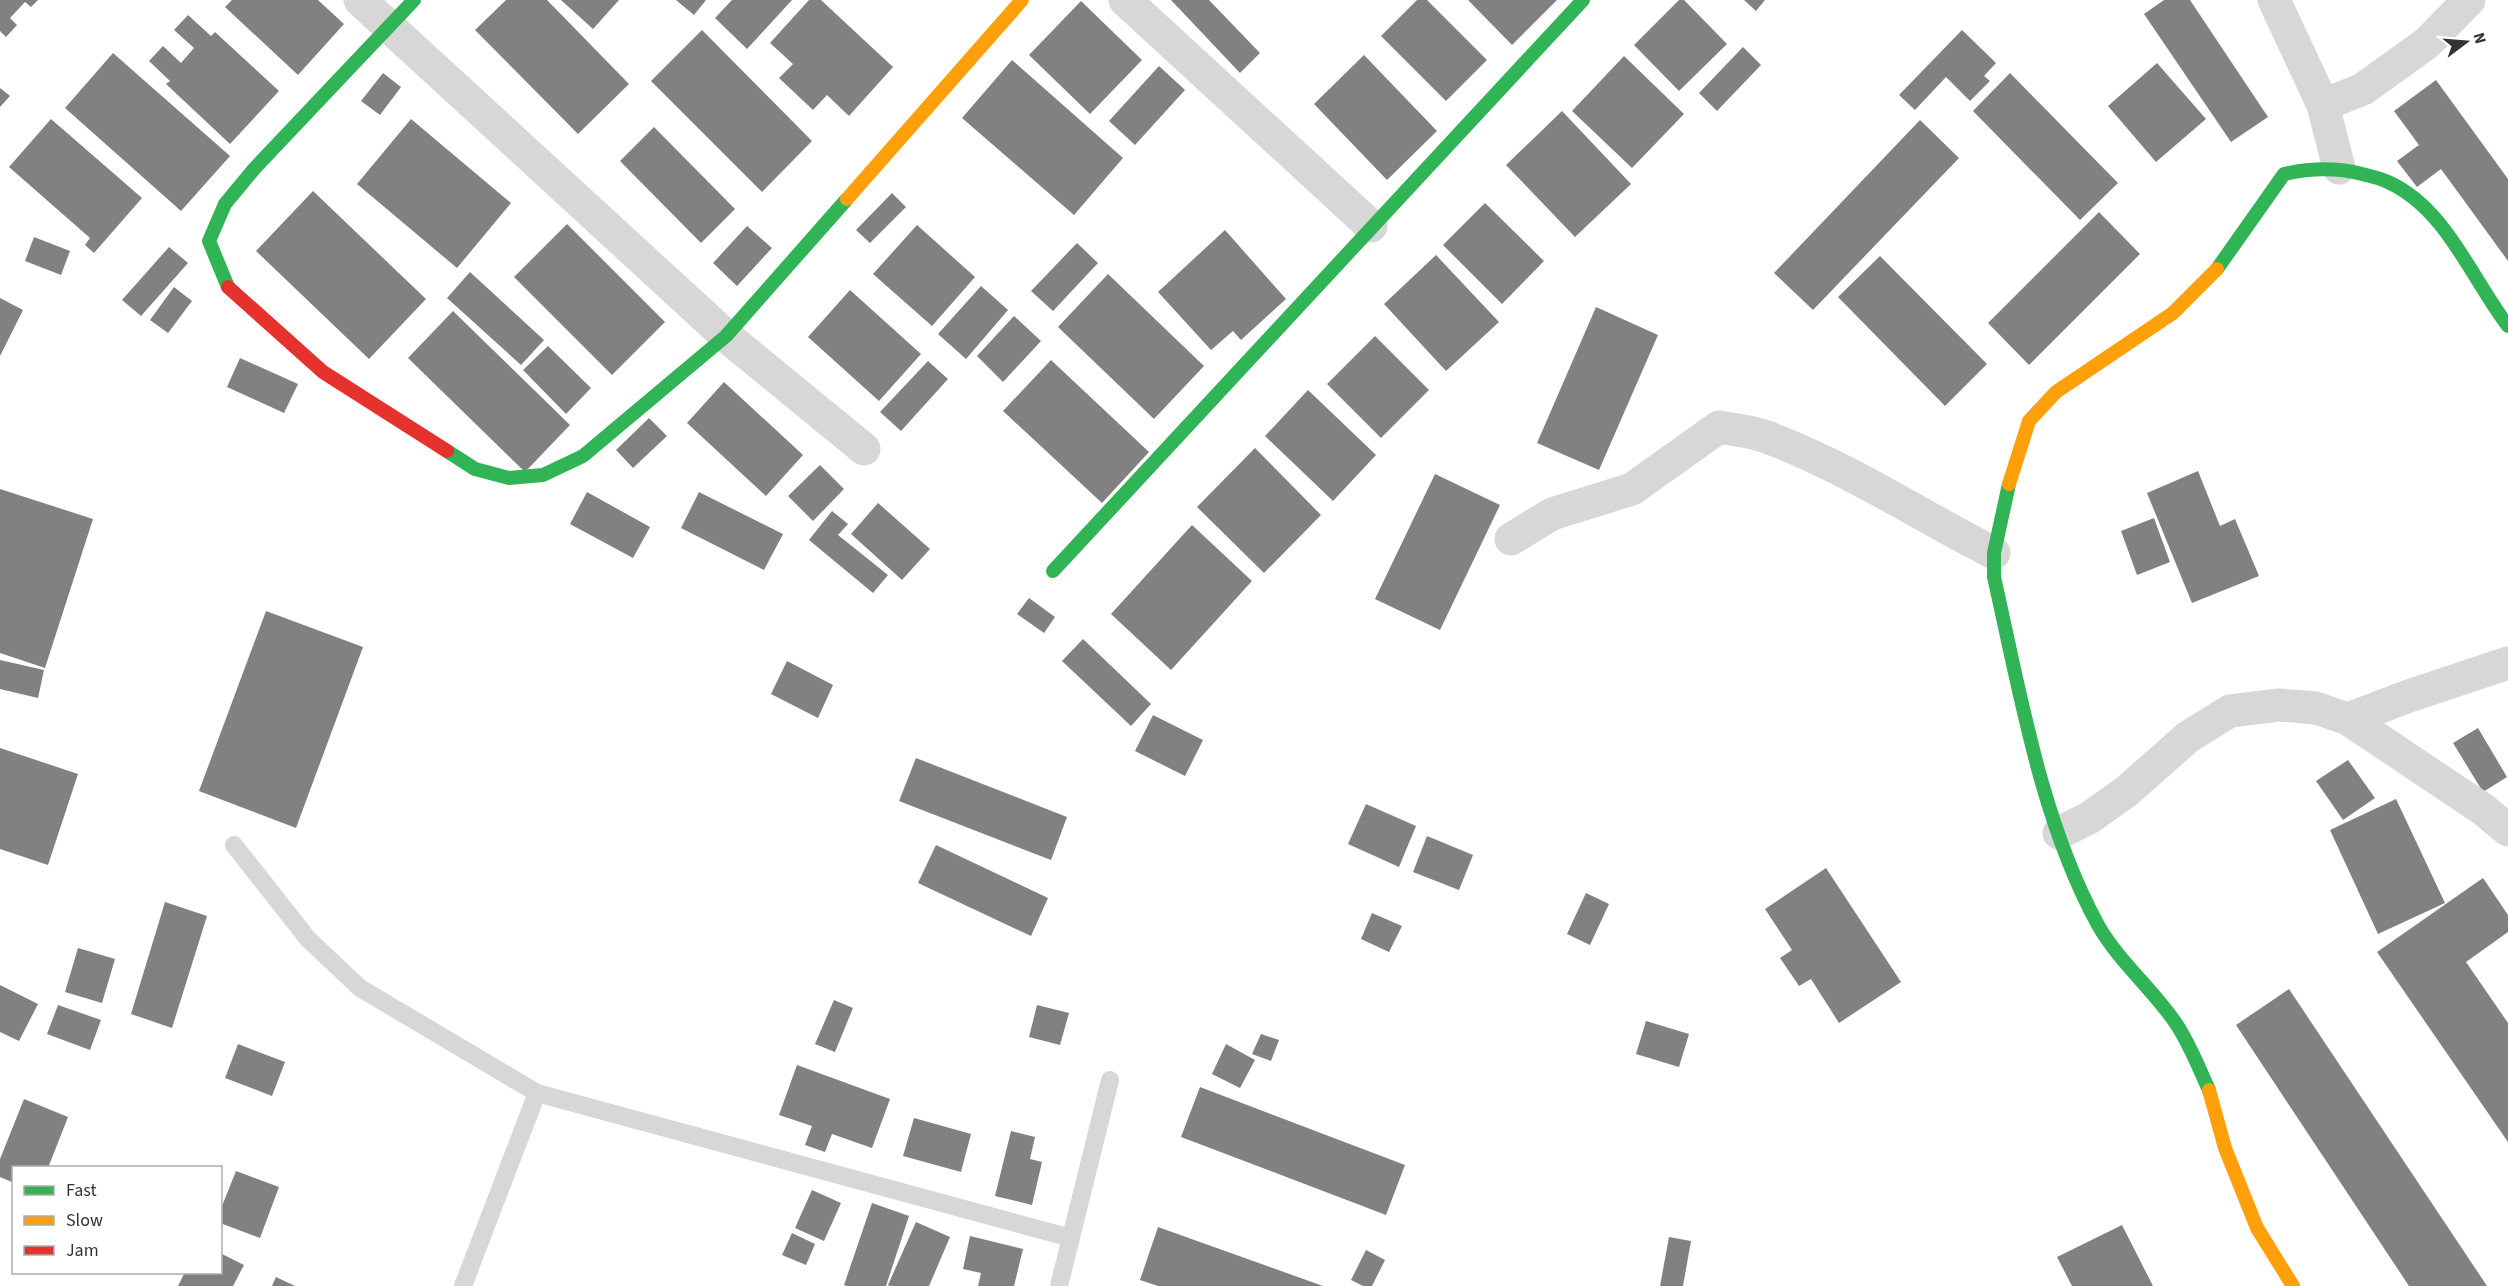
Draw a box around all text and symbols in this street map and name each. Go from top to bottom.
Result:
north arrow [2436,12,2496,72]
text: N [2467,30,2491,46]
legend [12,1166,222,1274]
text: Fast [66,1178,97,1203]
text: Slow [66,1208,103,1233]
text: Jam [66,1238,99,1263]

